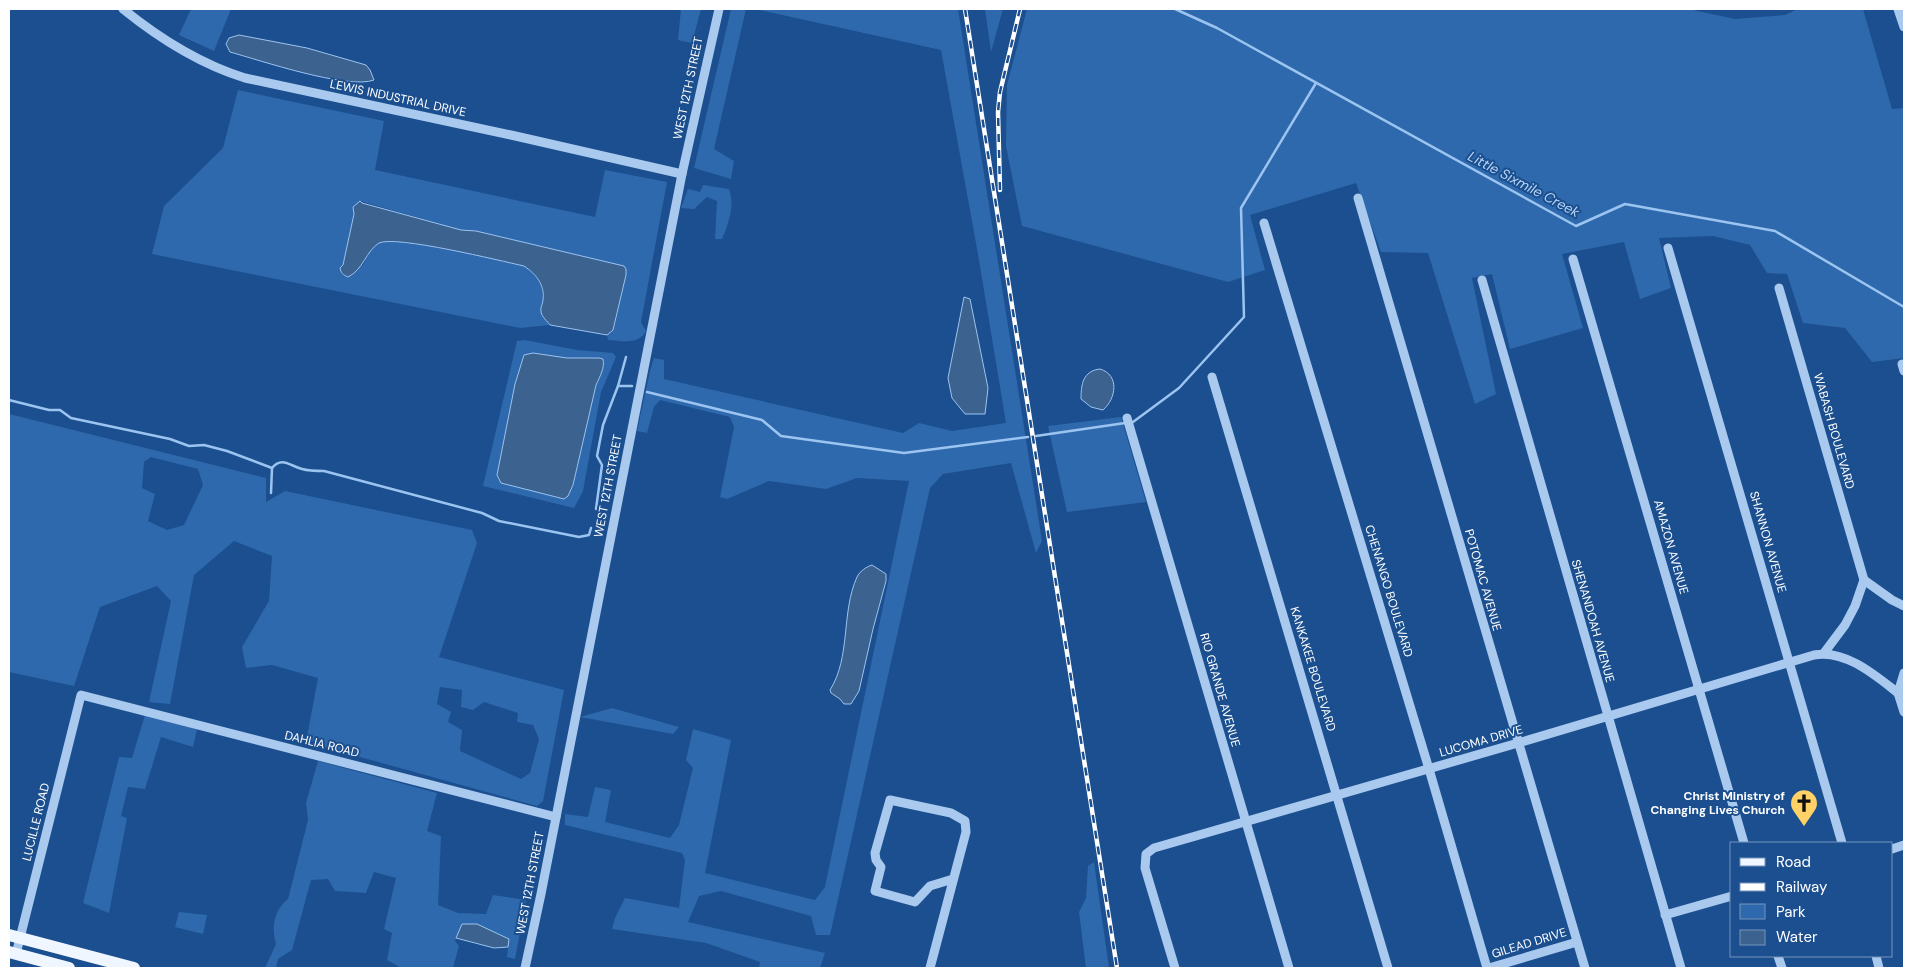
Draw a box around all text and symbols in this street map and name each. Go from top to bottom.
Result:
street label: WEST 12TH STREET [669,35,707,141]
street label: LEWIS INDUSTRIAL DRIVE [328,76,468,120]
water label: Little Sixmile Creek [1465,147,1584,221]
street label: WABASH BOULEVARD [1810,371,1858,491]
street label: WEST 12TH STREET [590,433,626,539]
street label: SHANNON AVENUE [1746,489,1790,595]
street label: AMAZON AVENUE [1650,498,1692,596]
street label: CHENANGO BOULEVARD [1361,523,1417,659]
street label: POTOMAC AVENUE [1461,527,1505,633]
street label: SHENANDOAH AVENUE [1568,558,1618,685]
street label: KANKAKEE BOULEVARD [1286,605,1340,733]
street label: RIO GRANDE AVENUE [1196,631,1244,749]
street label: LUCOMA DRIVE [1437,721,1525,761]
street label: DAHLIA ROAD [283,727,361,761]
street label: LUCILLE ROAD [19,781,53,863]
place label: Christ Ministry of Changing Lives Church [1650,788,1785,818]
church icon: Christ Ministry of Changing Lives Church [1789,788,1819,827]
street label: WEST 12TH STREET [512,830,548,936]
legend [1730,842,1893,957]
text: Road [1776,852,1811,872]
text: Railway [1776,877,1828,897]
text: Park [1776,902,1806,922]
street label: GILEAD DRIVE [1490,924,1569,962]
text: Water [1776,927,1818,947]

